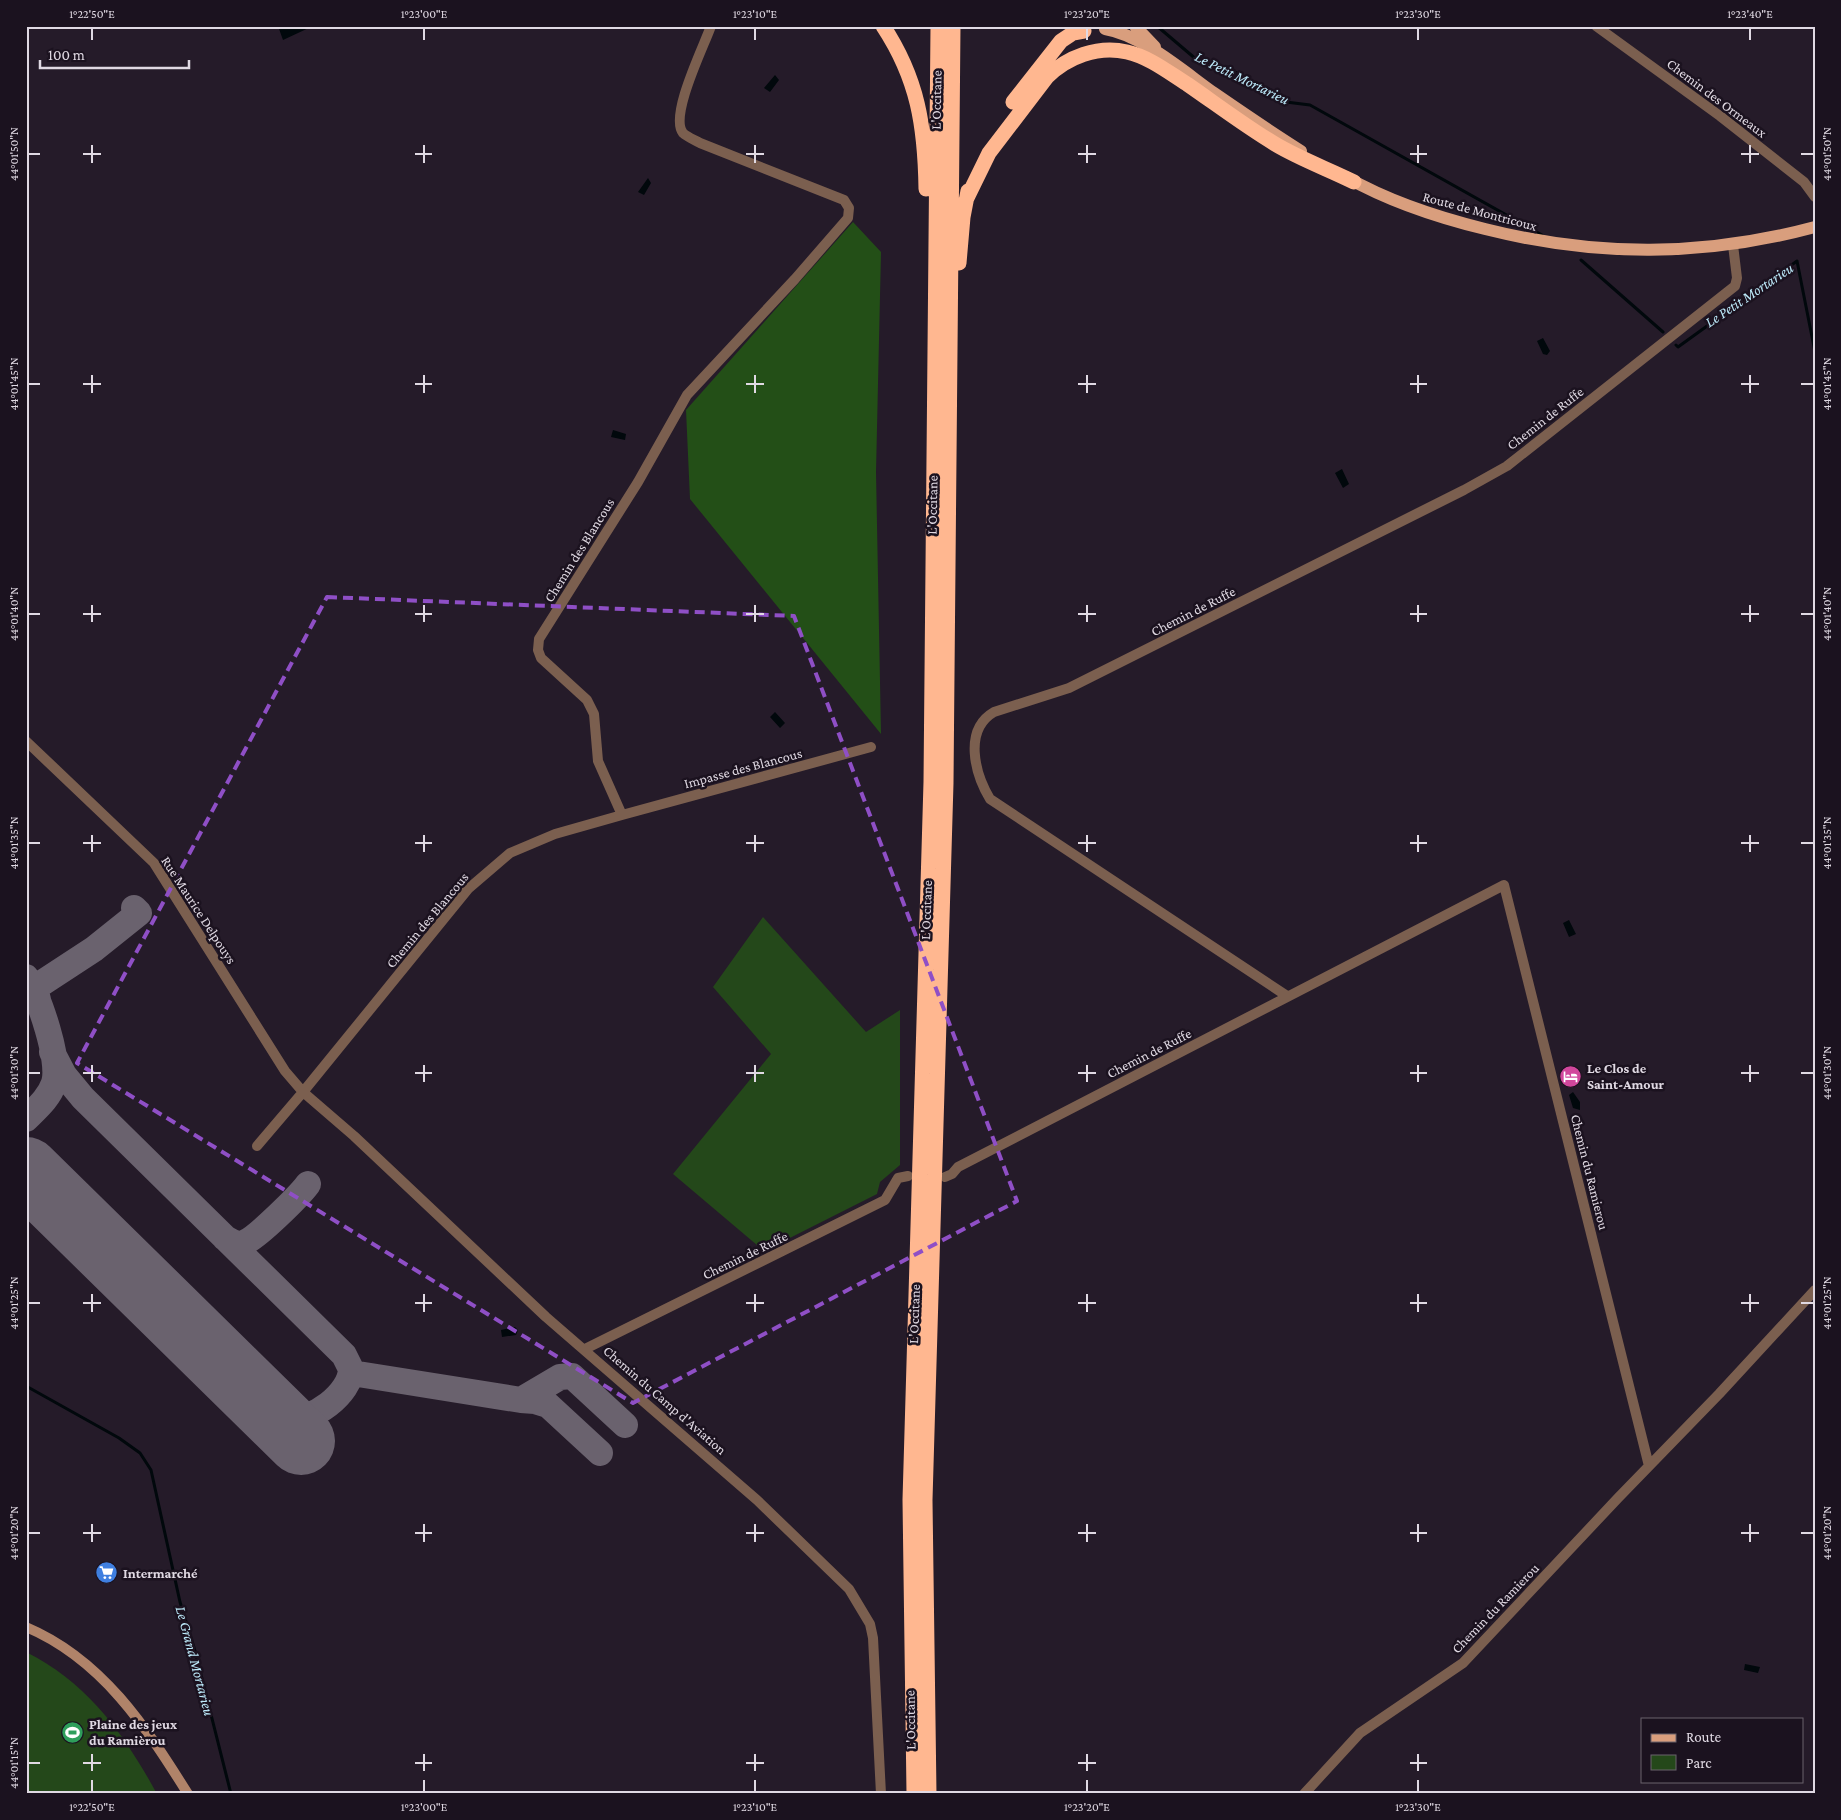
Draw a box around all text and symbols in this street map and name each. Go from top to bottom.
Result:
text: 1°22'50"E [69,7,115,21]
text: 1°23'00"E [401,7,448,21]
text: 1°23'10"E [733,7,778,21]
text: 1°23'20"E [1064,7,1110,21]
text: 1°23'30"E [1395,7,1441,21]
text: 1°23'40"E [1727,7,1773,21]
scale bar [40,38,189,70]
text: 100 m [48,47,85,63]
water label: Le Petit Mortarieu [1192,48,1292,108]
street label: Chemin des Ormeaux [1664,55,1770,141]
street label: L'Occitane [927,70,945,130]
text: 44°01'50"N [7,127,21,181]
text: 44°01'50"N [1820,127,1834,181]
street label: Route de Montricoux [1421,188,1539,234]
water label: Le Petit Mortarieu [1702,259,1796,330]
text: 44°01'45"N [7,357,21,411]
text: 44°01'45"N [1820,357,1834,411]
street label: Chemin de Ruffe [1504,383,1586,453]
street label: L'Occitane [923,475,941,535]
street label: Chemin des Blancous [541,495,617,605]
street label: Chemin de Ruffe [1148,583,1238,639]
text: 44°01'40"N [7,587,21,641]
text: 44°01'40"N [1820,587,1834,641]
street label: Impasse des Blancous [682,745,804,791]
text: 44°01'35"N [7,816,21,870]
text: 44°01'35"N [1820,816,1834,870]
street label: Rue Maurice Delpouys [158,853,240,967]
street label: Chemin des Blancous [382,869,472,971]
street label: L'Occitane [917,880,935,940]
street label: Chemin de Ruffe [1104,1025,1194,1081]
text: 44°01'30"N [7,1046,21,1100]
text: 44°01'30"N [1820,1046,1834,1100]
place label: Le Clos de Saint-Amour [1587,1060,1665,1092]
hotel icon: Le Clos de Saint-Amour [1559,1064,1583,1088]
street label: Chemin du Ramierou [1568,1112,1612,1232]
street label: Chemin de Ruffe [700,1228,790,1282]
text: 44°01'25"N [7,1276,21,1330]
text: 44°01'25"N [1820,1276,1834,1330]
street label: L'Occitane [905,1284,923,1344]
street label: Chemin du Camp d'Aviation [600,1342,730,1458]
text: 44°01'20"N [7,1506,21,1560]
text: 44°01'20"N [1820,1506,1834,1560]
street label: Chemin du Ramierou [1448,1559,1542,1656]
supermarket icon: Intermarché [95,1561,119,1585]
place label: Intermarché [123,1565,198,1581]
water label: Le Grand Mortarieu [173,1604,217,1718]
street label: L'Occitane [901,1690,919,1750]
place label: Plaine des jeux du Ramièrou [89,1716,178,1748]
legend [1641,1718,1804,1782]
sports icon: Plaine des jeux du Ramièrou [61,1720,85,1744]
text: Route [1686,1729,1721,1745]
text: 44°01'15"N [7,1737,21,1789]
text: Parc [1686,1755,1712,1771]
text: 1°22'50"E [69,1800,115,1814]
text: 1°23'00"E [401,1800,448,1814]
text: 1°23'10"E [733,1800,778,1814]
text: 1°23'20"E [1064,1800,1110,1814]
text: 1°23'30"E [1395,1800,1441,1814]

